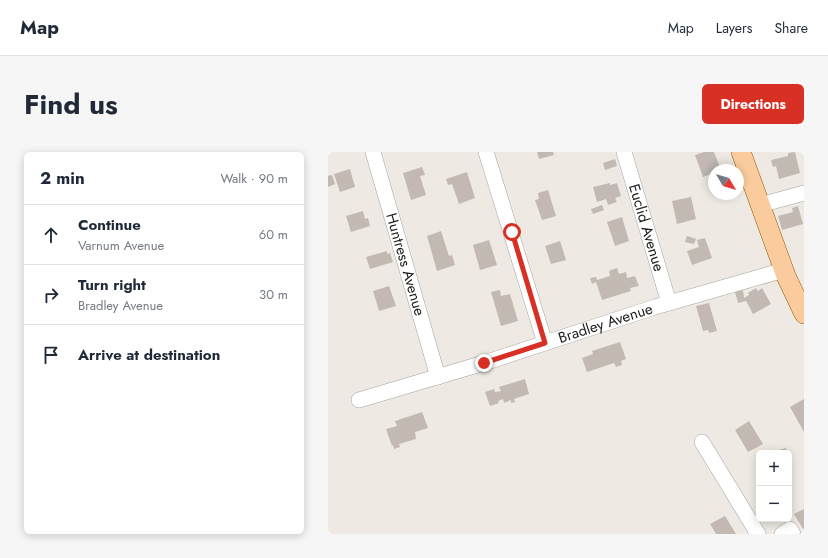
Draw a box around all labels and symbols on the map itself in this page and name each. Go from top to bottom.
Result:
north arrow [708,164,744,200]
street label: Euclid Avenue [623,181,670,275]
street label: Huntress Avenue [380,210,431,319]
route start [503,223,521,241]
street label: Bradley Avenue [555,297,656,349]
route end [475,354,493,372]

